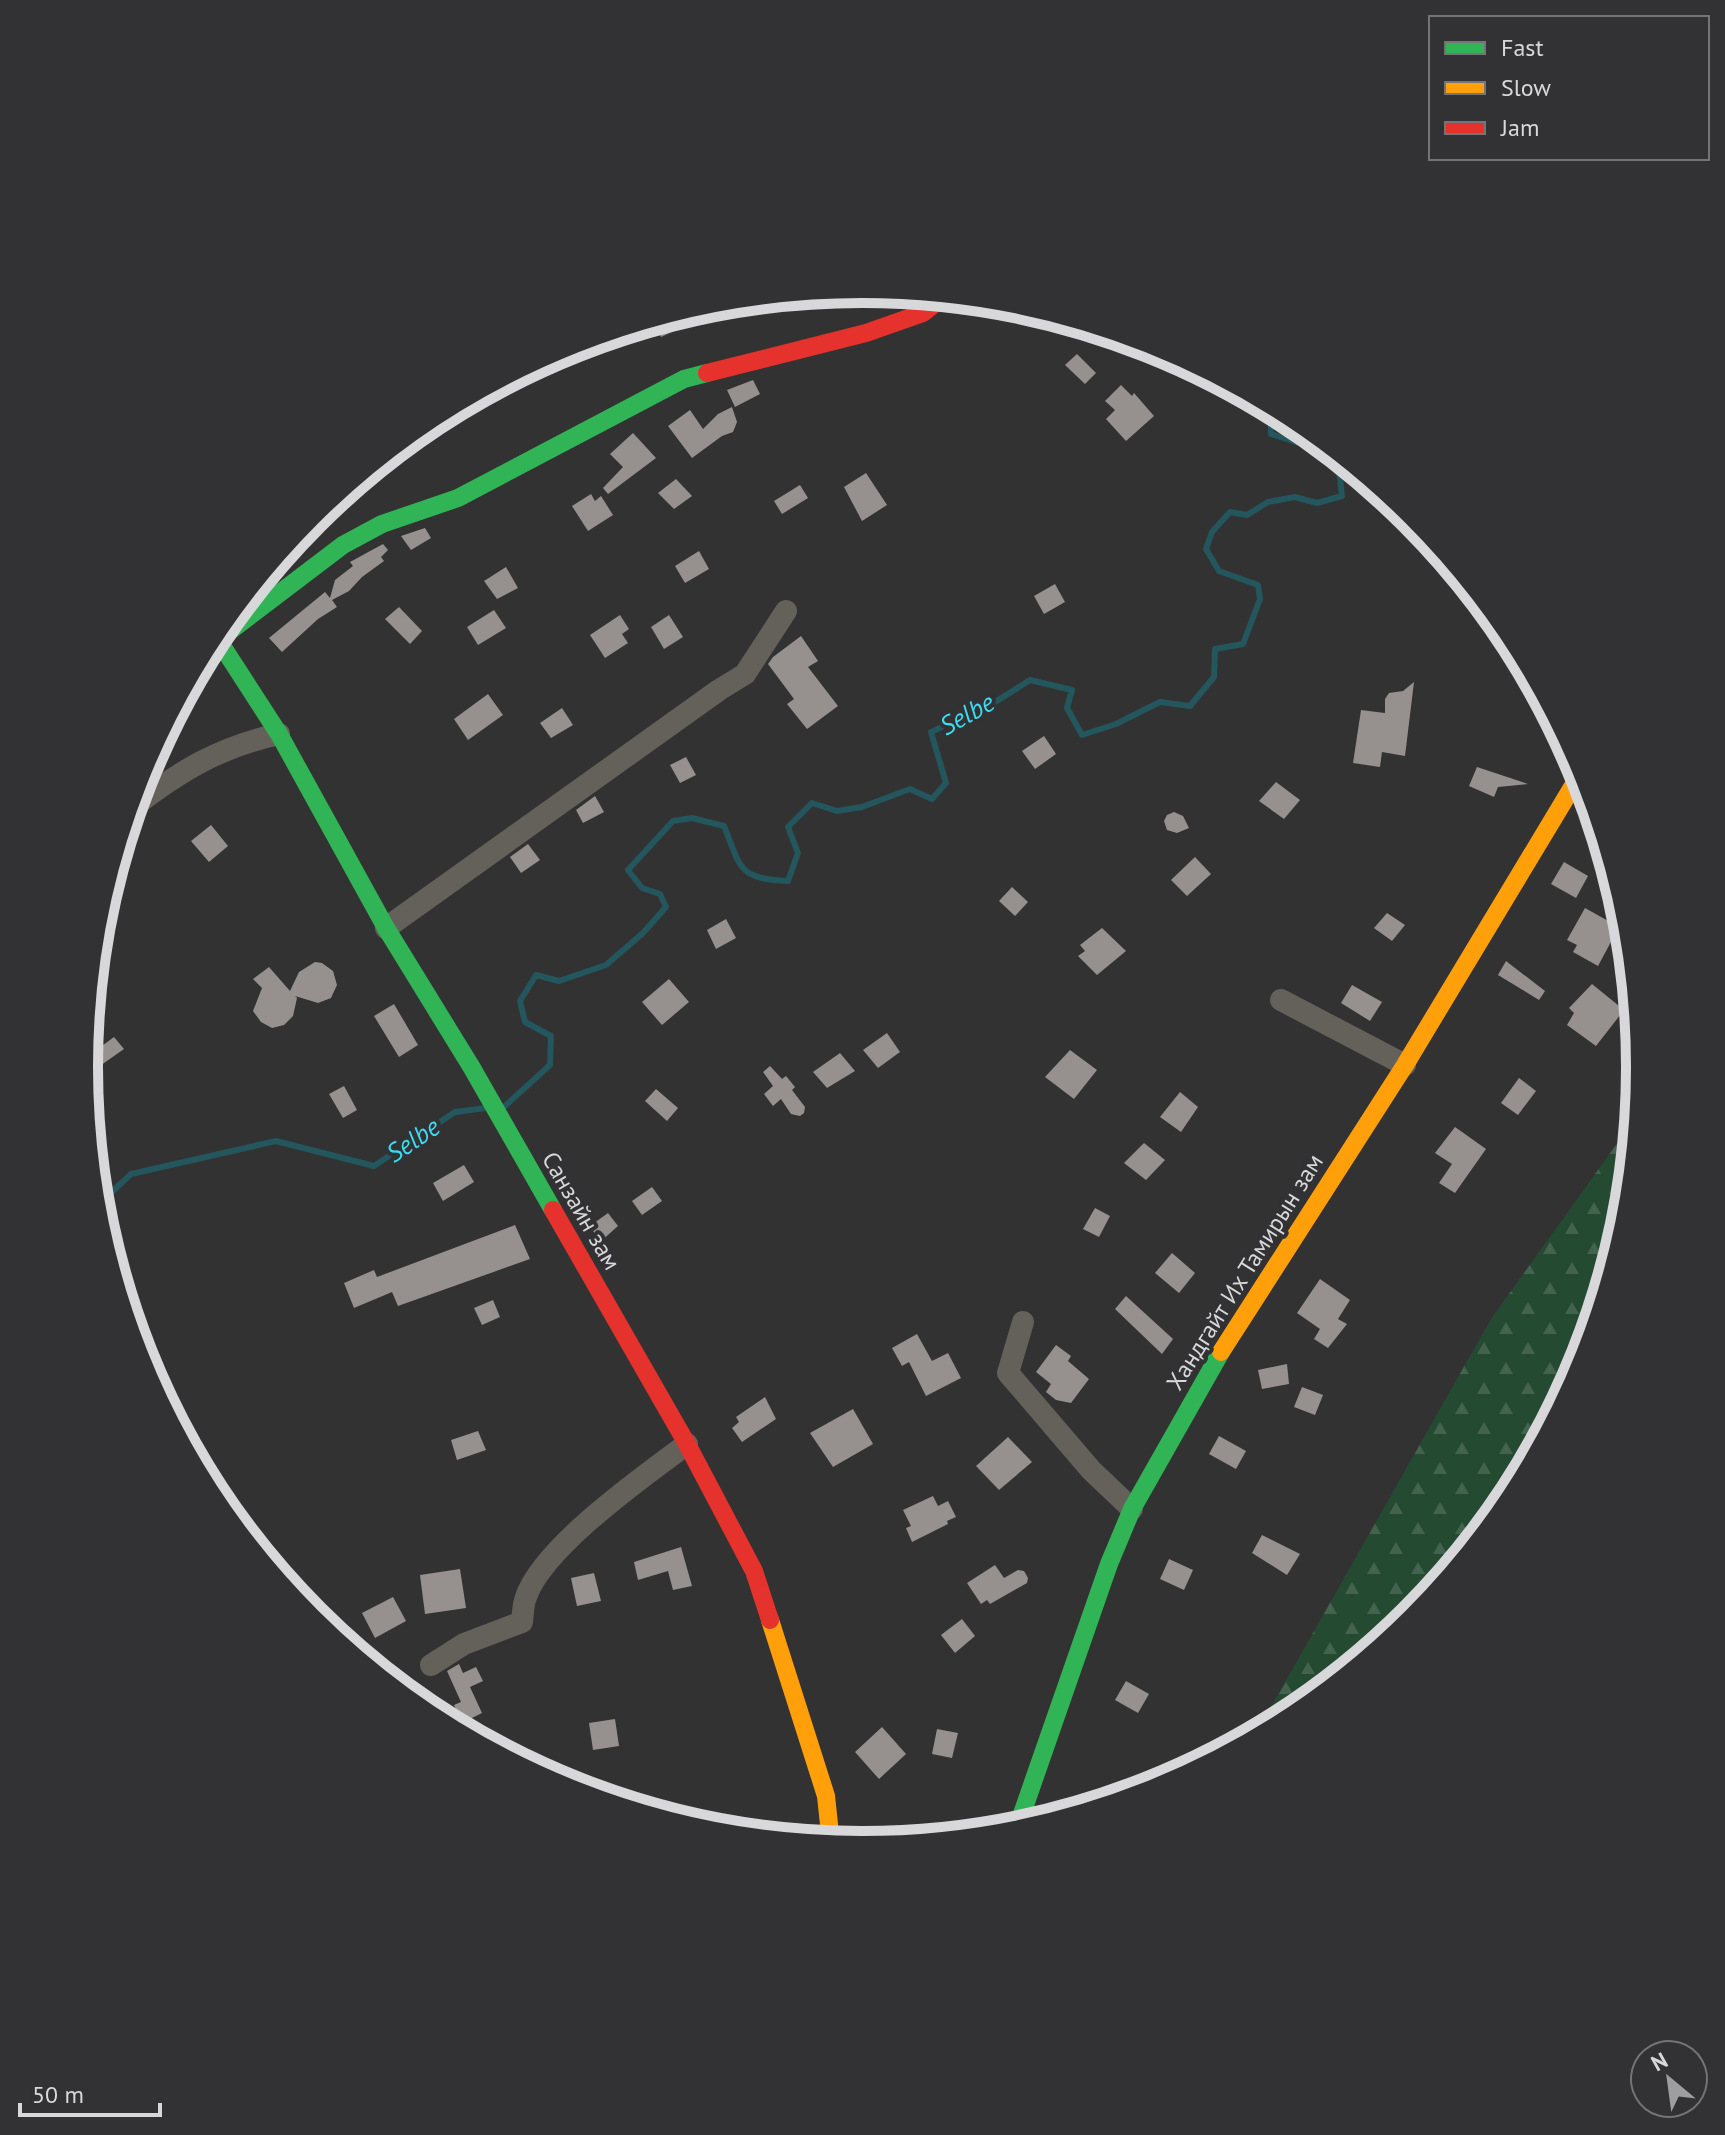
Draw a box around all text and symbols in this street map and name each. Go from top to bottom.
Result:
legend [1429,16,1709,160]
text: Fast [1501,32,1544,63]
text: Slow [1501,72,1551,103]
text: Jam [1500,112,1539,143]
water label: Selbe [933,685,1000,742]
water label: Selbe [380,1110,446,1169]
street label: Санзайн зам [535,1146,628,1275]
street label: Хандгайт Их Тамирын зам [1159,1148,1330,1396]
north arrow [1629,2039,1709,2119]
text: N [1646,2046,1672,2077]
scale bar [20,2067,160,2117]
text: 50 m [32,2079,84,2110]

